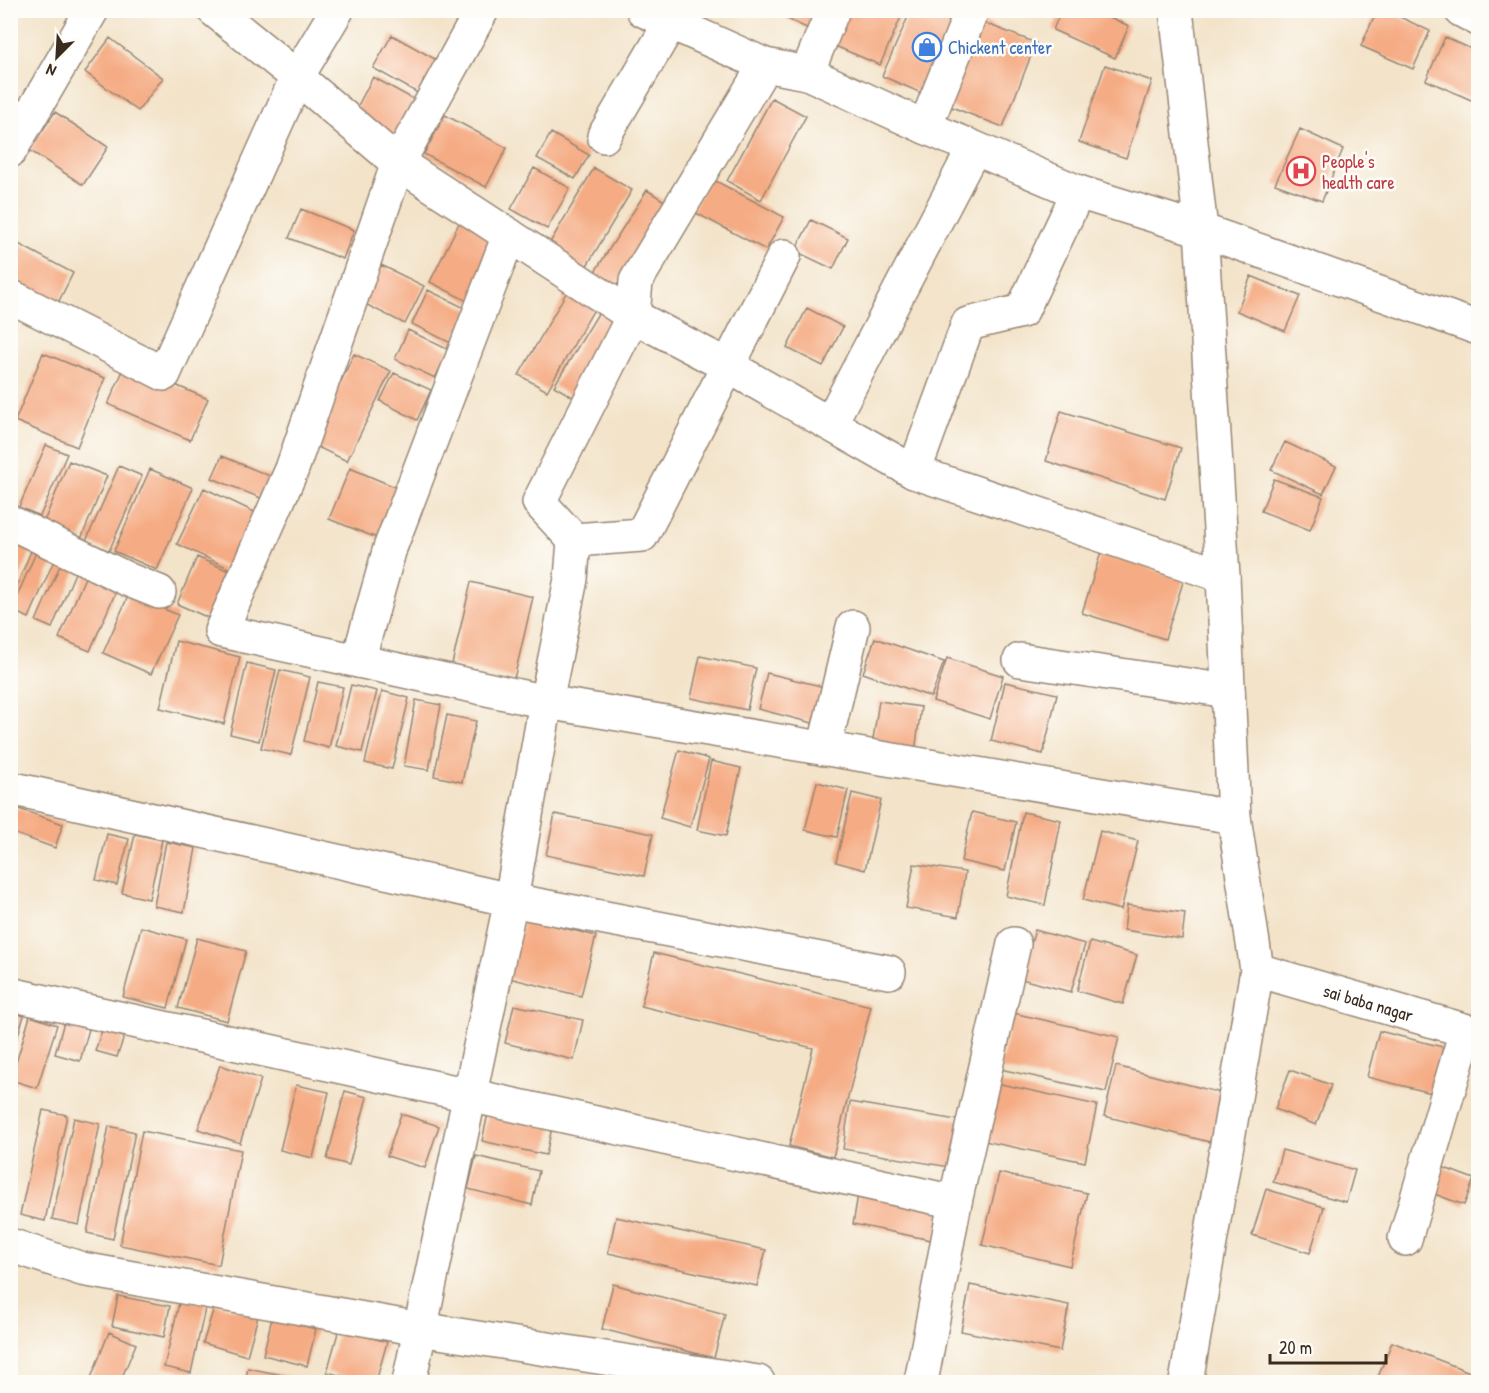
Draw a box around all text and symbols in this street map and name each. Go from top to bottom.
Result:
north arrow [27,27,87,87]
shop icon: Chickent center [911,31,943,63]
place label: Chickent center [948,35,1052,60]
text: N [42,59,59,82]
place label: People's health care [1322,149,1395,195]
hospital icon: People's health care [1285,155,1317,187]
street label: sai baba nagar [1321,977,1416,1027]
scale bar [1270,1327,1386,1365]
text: 20 m [1279,1335,1312,1360]

